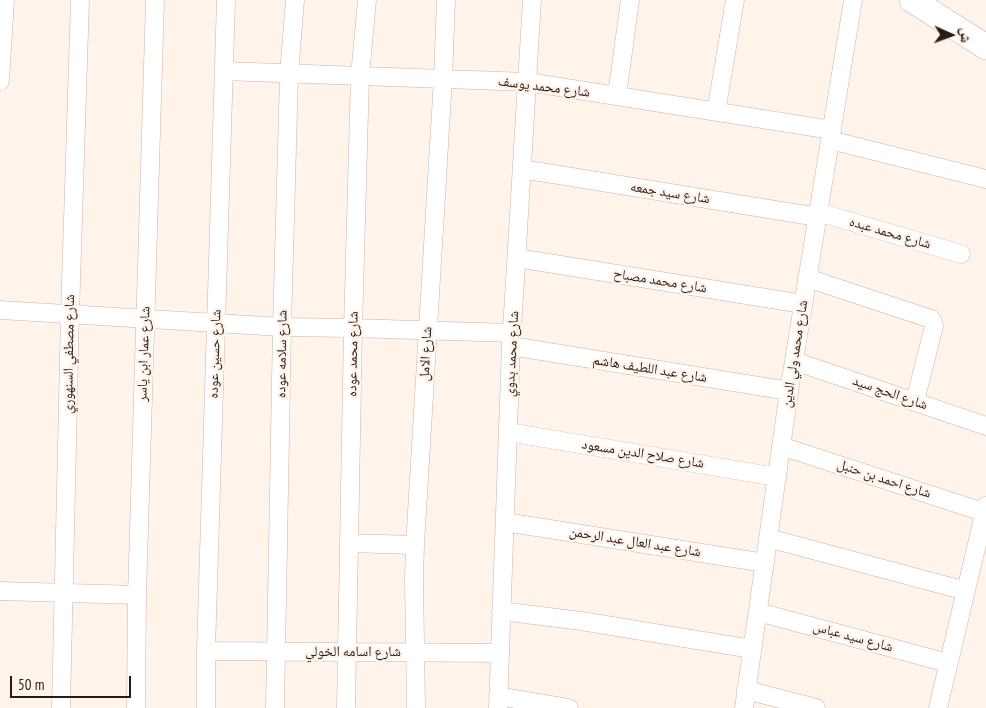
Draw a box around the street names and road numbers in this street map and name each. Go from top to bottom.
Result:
street label: شارع محمد يوسف [497,73,591,101]
street label: شارع سيد جمعه [629,178,711,208]
street label: شارع محمد عبده [847,213,933,253]
street label: شارع محمد مصباح [612,265,708,297]
street label: شارع مصطفي السنهوري [60,294,78,414]
street label: شارع محمد ولي الدين [778,299,812,409]
street label: شارع عمار ابن ياسر [134,306,154,402]
street label: شارع حسين عوده [205,309,225,399]
street label: شارع سلامه عوده [273,310,291,398]
street label: شارع محمد بدوي [501,310,523,398]
street label: شارع محمد عوده [344,311,362,397]
street label: شارع الامل [416,326,436,382]
street label: شارع عبد اللطيف هاشم [592,352,708,386]
street label: شارع الحج سيد [850,372,930,414]
street label: شارع صلاح الدين مسعود [581,436,705,472]
street label: شارع احمد بن حنبل [835,456,933,502]
street label: شارع عبد العال عبد الرحمن [568,523,702,561]
street label: شارع سيد عباس [811,618,895,656]
street label: شارع اسامه الخولي [305,644,401,660]

